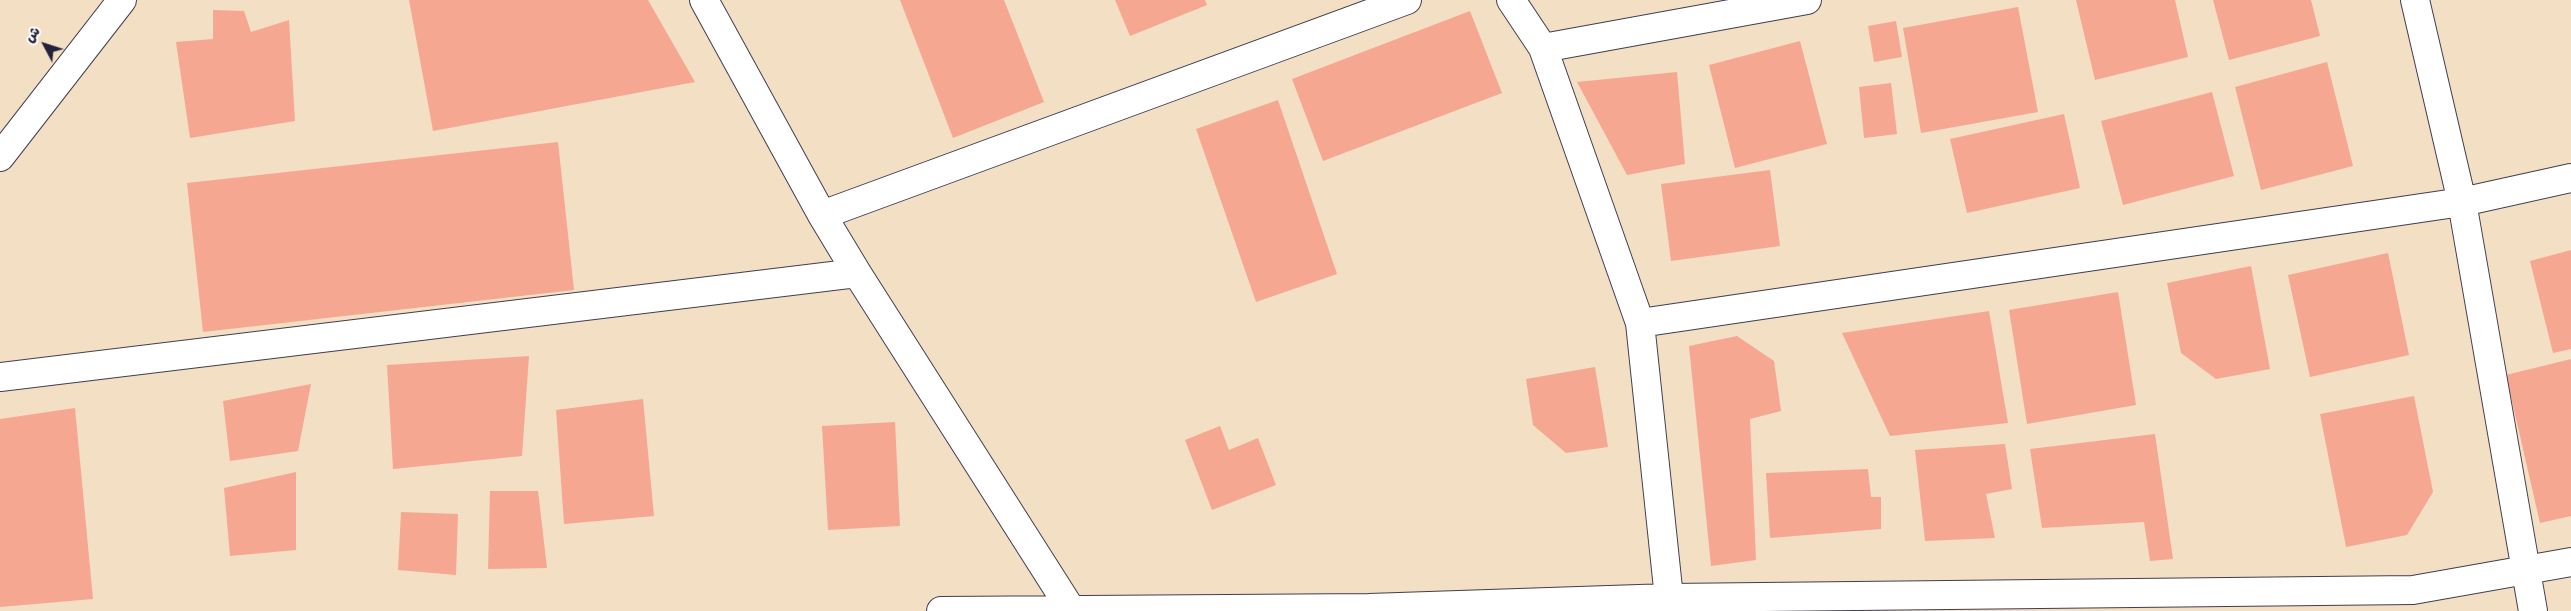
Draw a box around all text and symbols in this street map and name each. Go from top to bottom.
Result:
north arrow [20,20,70,70]
text: ش [21,23,46,48]

